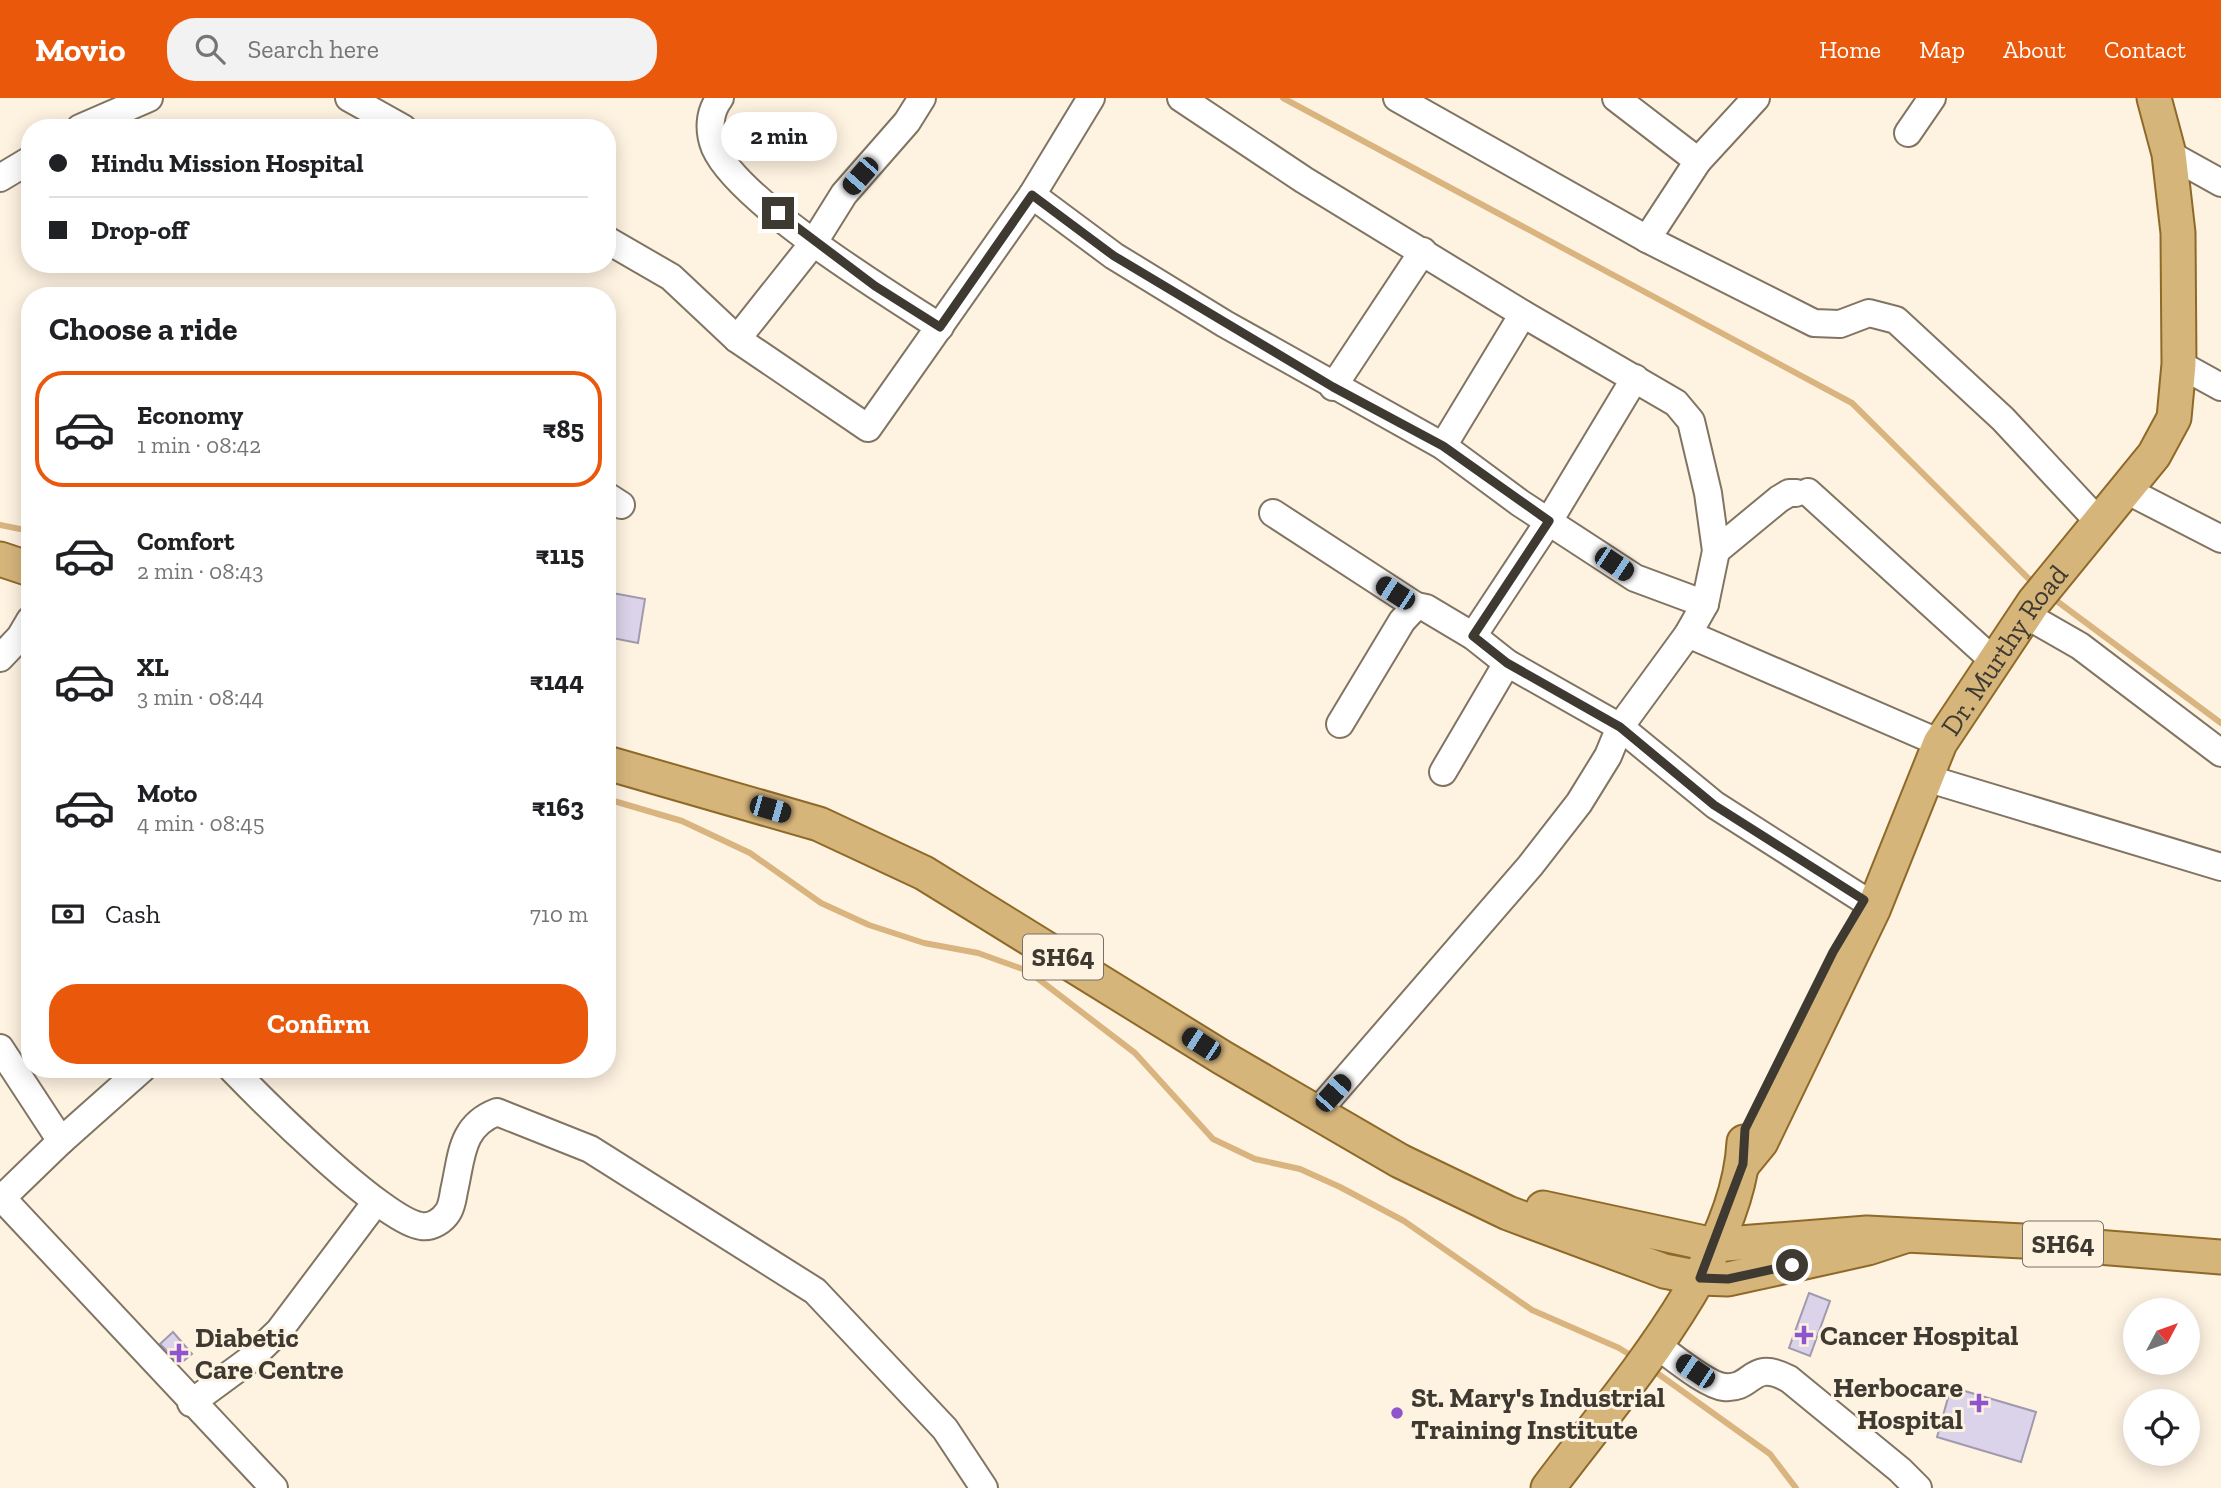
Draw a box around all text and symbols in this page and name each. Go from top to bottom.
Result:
search box [167,18,657,81]
text: Movio [35,30,125,69]
icon: search [191,30,229,68]
text: Search here [247,33,379,65]
text: Home [1819,35,1881,64]
text: Map [1919,35,1965,64]
text: About [2003,35,2066,64]
text: Contact [2104,35,2186,64]
callout: 2 min [720,111,836,160]
text: 2 min [750,122,808,150]
text: Hindu Mission Hospital [91,147,364,179]
car [839,153,882,199]
route end [762,197,794,229]
text: Drop-off [91,214,188,246]
text: Choose a ride [49,310,237,348]
icon: car [53,398,116,461]
text: Economy [137,399,243,431]
text: ₹85 [542,413,584,445]
text: 1 min · 08:42 [137,431,261,459]
icon: car [53,524,116,587]
text: Comfort [137,525,234,557]
text: ₹115 [535,539,584,571]
car [1591,544,1638,584]
text: 2 min · 08:43 [137,557,263,585]
street label: Dr. Murthy Road [1933,558,2074,741]
car [1372,573,1419,613]
icon: car [53,650,116,713]
text: XL [137,651,169,683]
text: ₹144 [530,665,584,697]
text: 3 min · 08:44 [137,683,264,711]
icon: car [53,776,116,839]
text: Moto [137,777,197,809]
text: ₹163 [532,791,584,823]
car [747,793,794,825]
text: 4 min · 08:45 [137,809,265,837]
icon: cash [49,895,87,933]
text: Cash [105,898,160,930]
text: 710 m [530,900,588,928]
road number: SH64 [1023,934,1103,979]
button: Confirm [49,984,588,1064]
car [1178,1024,1225,1064]
car [1312,1070,1355,1116]
road number: SH64 [2023,1222,2103,1266]
route start [1776,1249,1808,1281]
north arrow [2123,1298,2200,1376]
map controls [2123,1298,2200,1466]
place label: Cancer Hospital [1820,1319,2019,1352]
place label: Diabetic Care Centre [195,1321,344,1386]
marker: Cancer Hospital [1794,1325,1814,1345]
marker: Diabetic Care Centre [169,1343,189,1363]
car [1672,1351,1719,1391]
place label: Herbocare Hospital [1833,1371,1963,1436]
place label: St. Mary's Industrial Training Institute [1411,1381,1665,1446]
button: locate [2123,1389,2200,1466]
marker: Herbocare Hospital [1969,1393,1989,1413]
marker: St. Mary's Industrial Training Institute [1389,1405,1405,1421]

